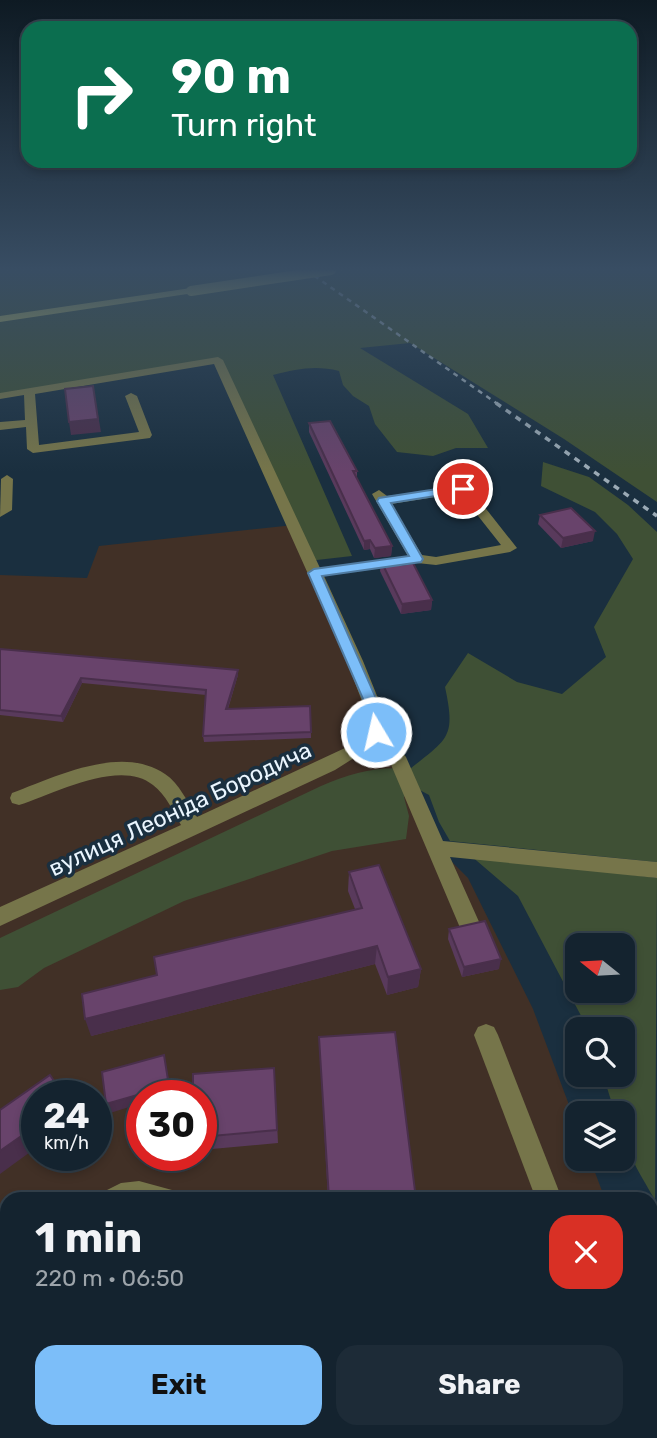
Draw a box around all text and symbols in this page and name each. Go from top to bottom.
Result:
text: 90 m [171,47,291,105]
icon: right [56,49,147,140]
text: Turn right [171,106,316,144]
pin [433,459,493,519]
icon: arrive [444,470,482,508]
position arrow [339,695,413,769]
street label: вулиця Леоніда Бородича [44,736,316,882]
north arrow [565,933,635,1003]
map controls [565,933,635,1171]
button: search [565,1017,635,1087]
speed limit sign: 30 [126,1080,217,1171]
text: 24 [43,1095,90,1137]
button: layers [565,1101,635,1171]
text: km/h [44,1132,89,1154]
text: 1 min [35,1213,142,1263]
button: close [549,1215,623,1289]
text: 220 m · 06:50 [35,1264,184,1292]
button: Exit [35,1345,322,1425]
button: Share [336,1345,623,1425]

